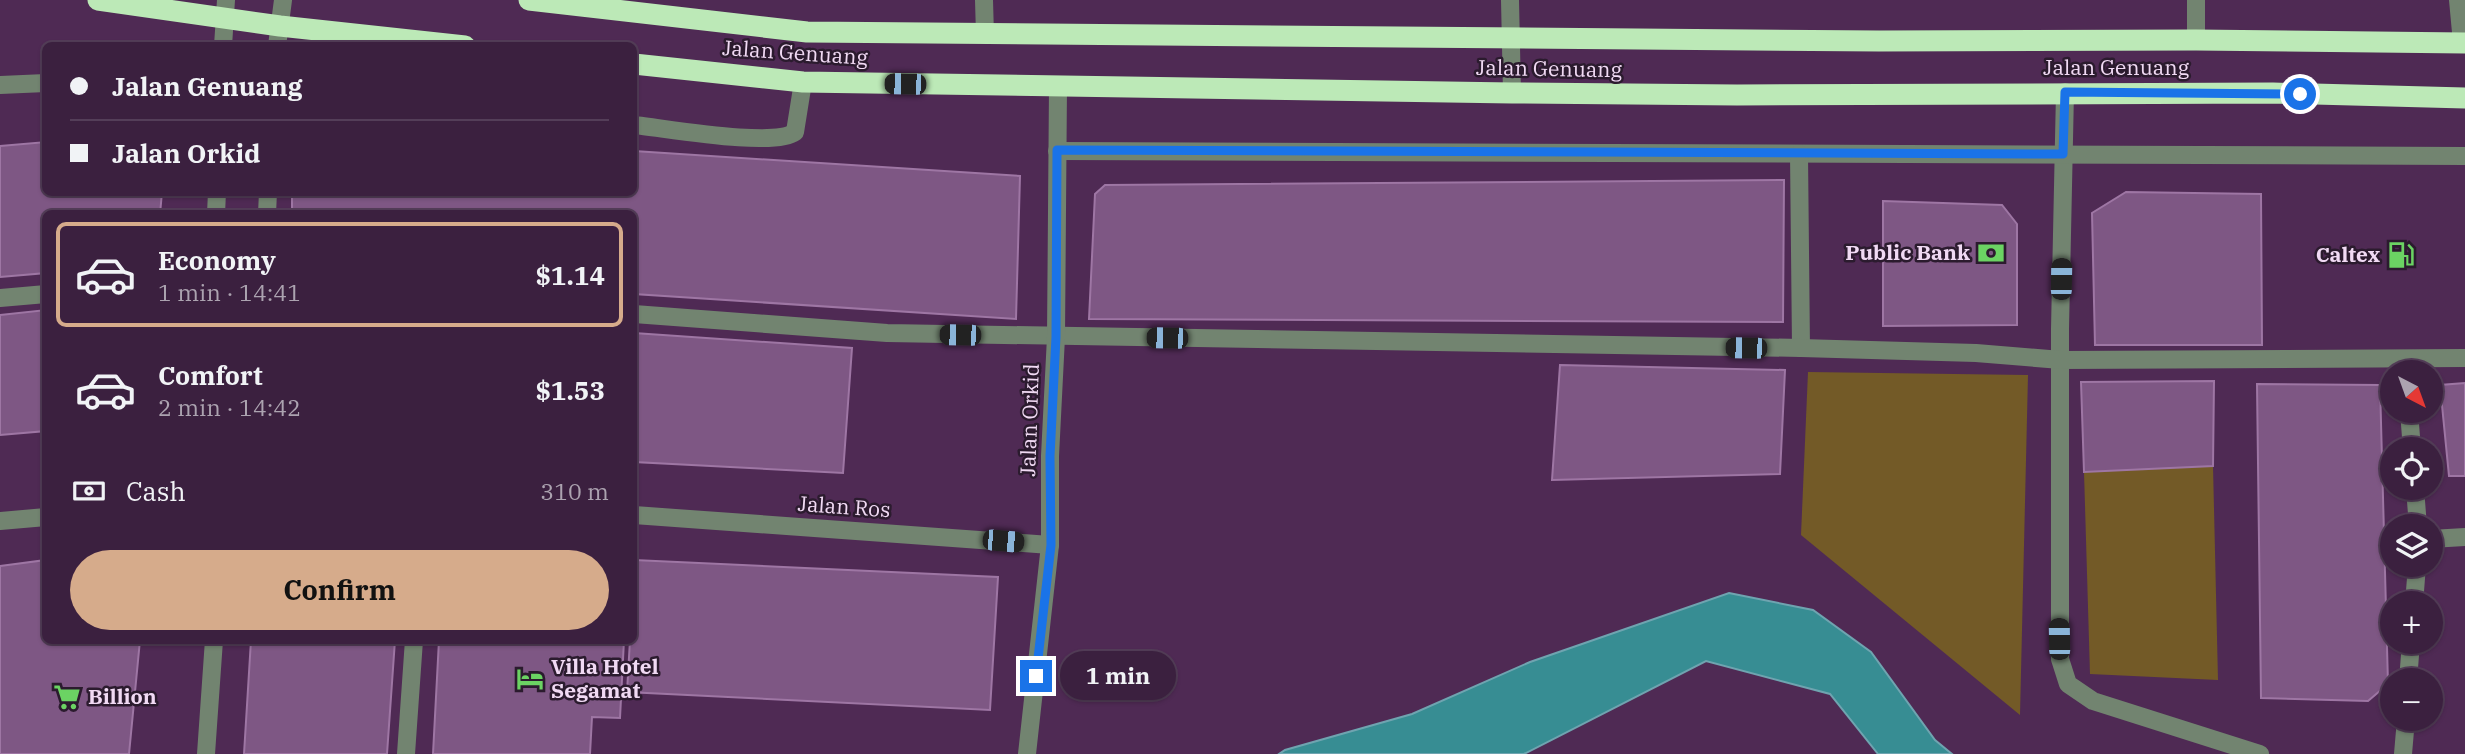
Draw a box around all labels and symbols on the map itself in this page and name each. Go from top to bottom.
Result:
street label: Jalan Genuang [721,33,870,71]
street label: Jalan Genuang [1476,53,1623,83]
street label: Jalan Genuang [2043,53,2190,81]
car [884,73,927,95]
route start [2284,78,2316,110]
place label: Public Bank [1845,238,1970,266]
bank icon: Public Bank [1976,238,2006,268]
place label: Caltex [2316,240,2381,268]
fuel station icon: Caltex [2386,240,2416,270]
car [2051,258,2072,300]
car [939,324,982,346]
car [1146,327,1189,349]
car [1725,337,1768,359]
north arrow [2380,360,2443,424]
street label: Jalan Orkid [1013,363,1045,477]
street label: Jalan Ros [797,489,891,523]
car [982,529,1025,553]
car [2049,618,2070,660]
place label: Villa Hotel Segamat [551,652,659,704]
callout: 1 min [1060,652,1176,700]
route end [1020,660,1052,692]
hotel icon: Villa Hotel Segamat [515,664,545,694]
supermarket icon: Billion [52,682,82,712]
place label: Billion [88,682,157,710]

